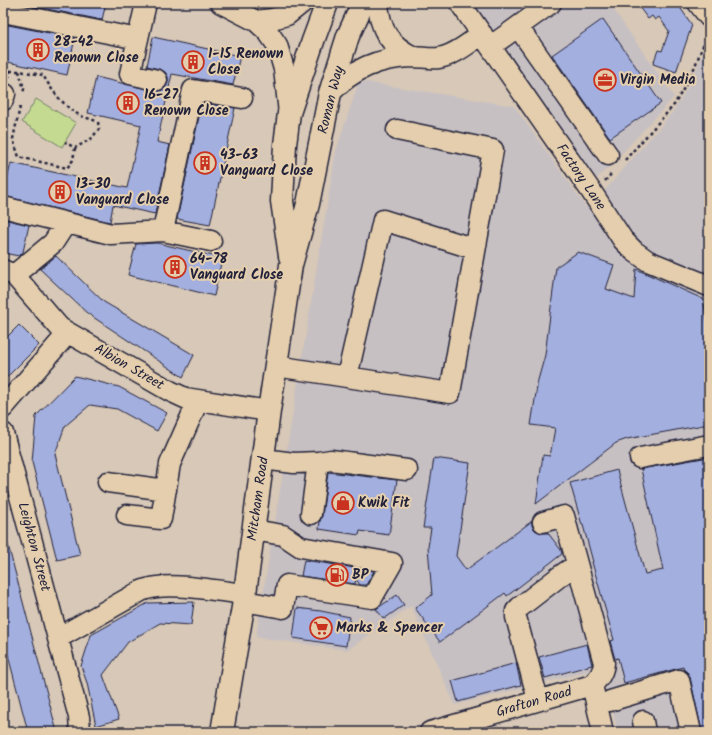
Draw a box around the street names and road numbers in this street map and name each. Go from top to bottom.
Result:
street label: Roman Way [312,63,350,136]
street label: Factory Lane [550,139,612,216]
street label: Albion Street [90,338,169,396]
street label: Mitcham Road [241,454,275,543]
street label: Leighton Street [11,500,57,595]
street label: Grafton Road [494,680,575,723]

